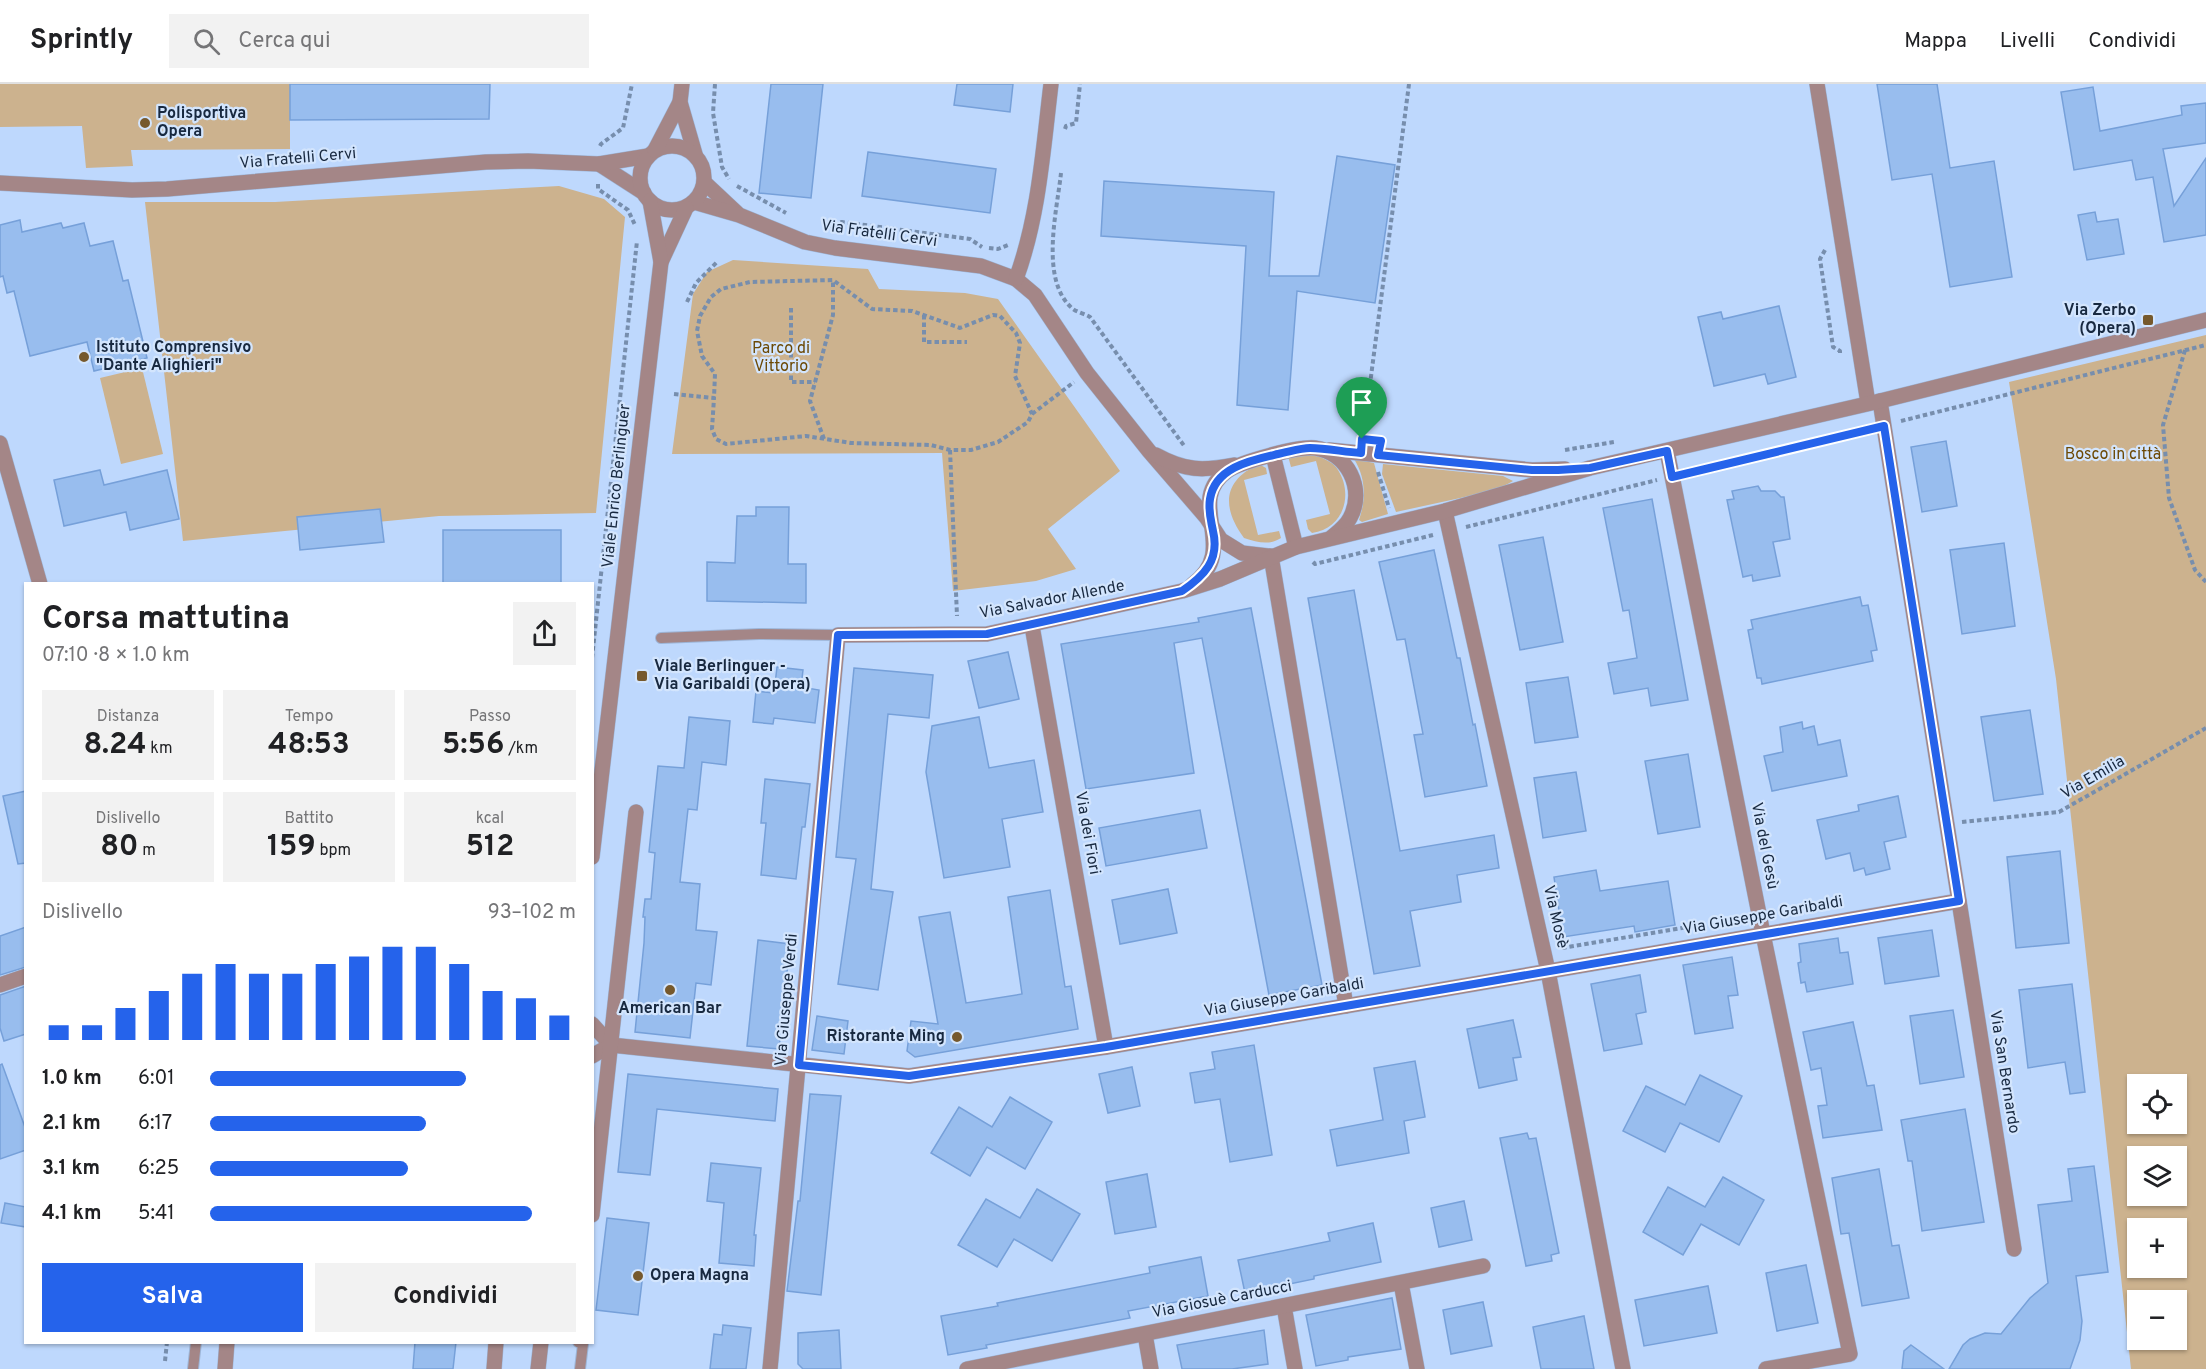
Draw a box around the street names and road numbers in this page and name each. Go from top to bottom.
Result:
street label: Via Fratelli Cervi [239,144,357,174]
street label: Via Fratelli Cervi [820,216,938,252]
street label: Viale Enrico Berlinguer [598,403,636,569]
street label: Via Salvador Allende [978,576,1126,624]
street label: Via Emilia [2057,752,2129,804]
street label: Via dei Fiori [1070,790,1104,876]
street label: Via del Gesù [1746,801,1782,891]
street label: Via Mosè [1538,883,1572,951]
street label: Via Giuseppe Garibaldi [1681,892,1845,940]
street label: Via Giuseppe Verdi [771,933,803,1067]
street label: Via Giuseppe Garibaldi [1202,974,1366,1022]
street label: Via San Bernardo [1984,1009,2024,1135]
street label: Via Giosuè Carducci [1150,1277,1294,1323]

